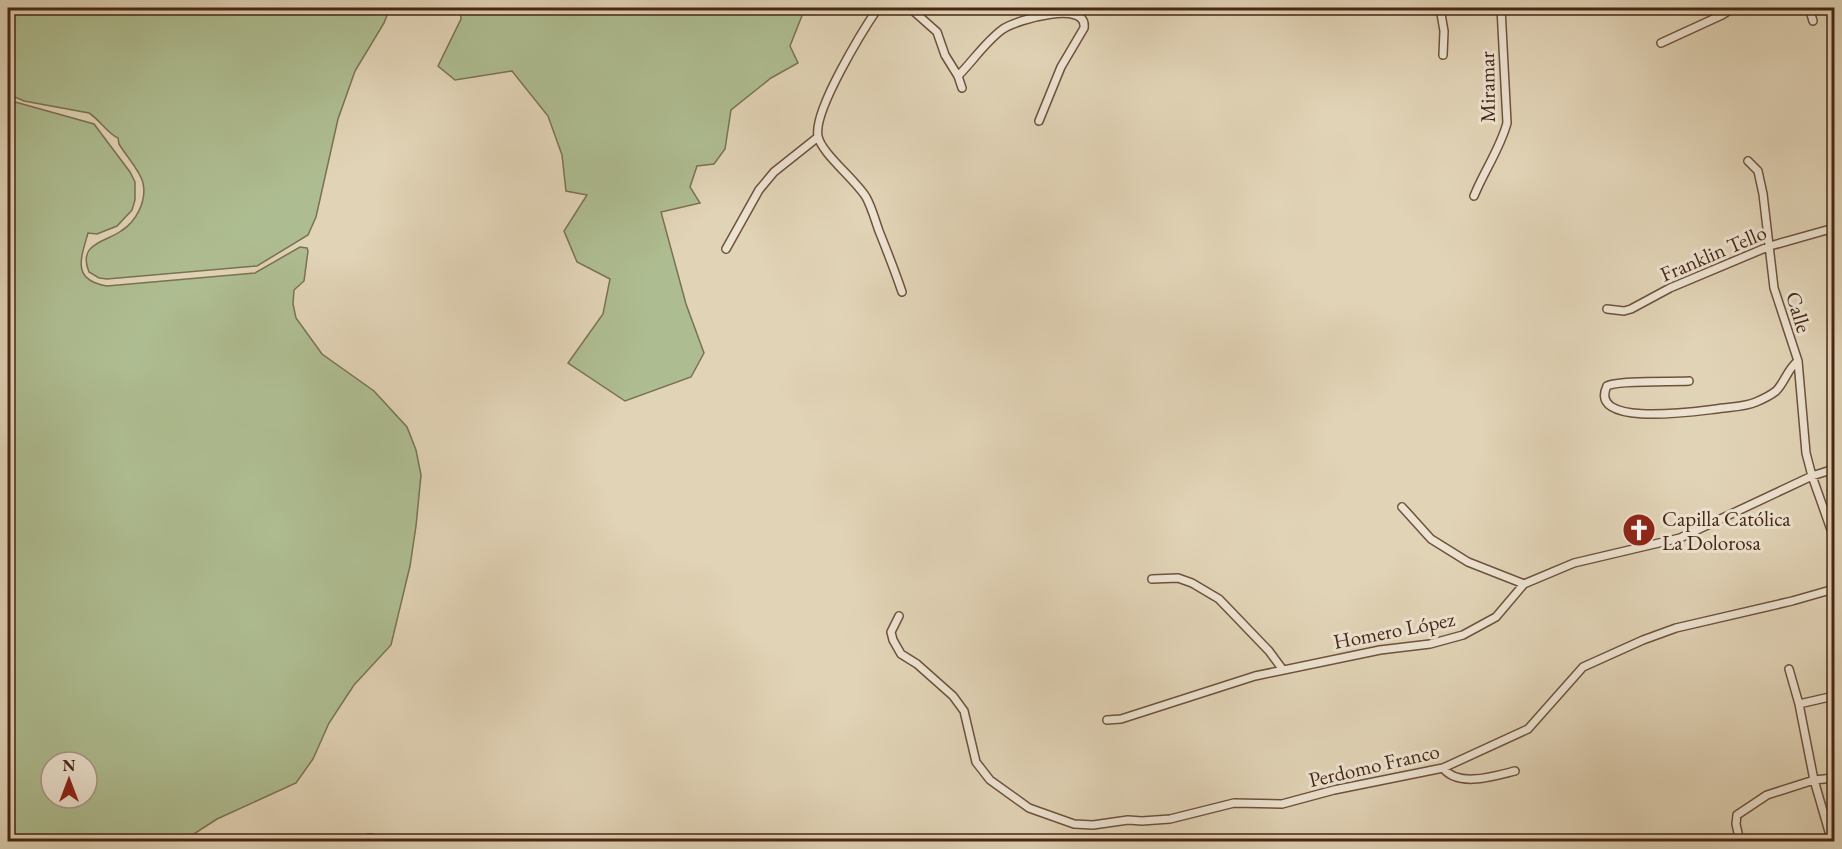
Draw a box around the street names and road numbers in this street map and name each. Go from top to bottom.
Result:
street label: Miramar [1473,51,1501,123]
street label: Franklin Tello [1656,218,1770,288]
street label: Calle [1780,288,1818,336]
street label: Homero López [1331,605,1457,655]
street label: Perdomo Franco [1306,737,1442,793]

